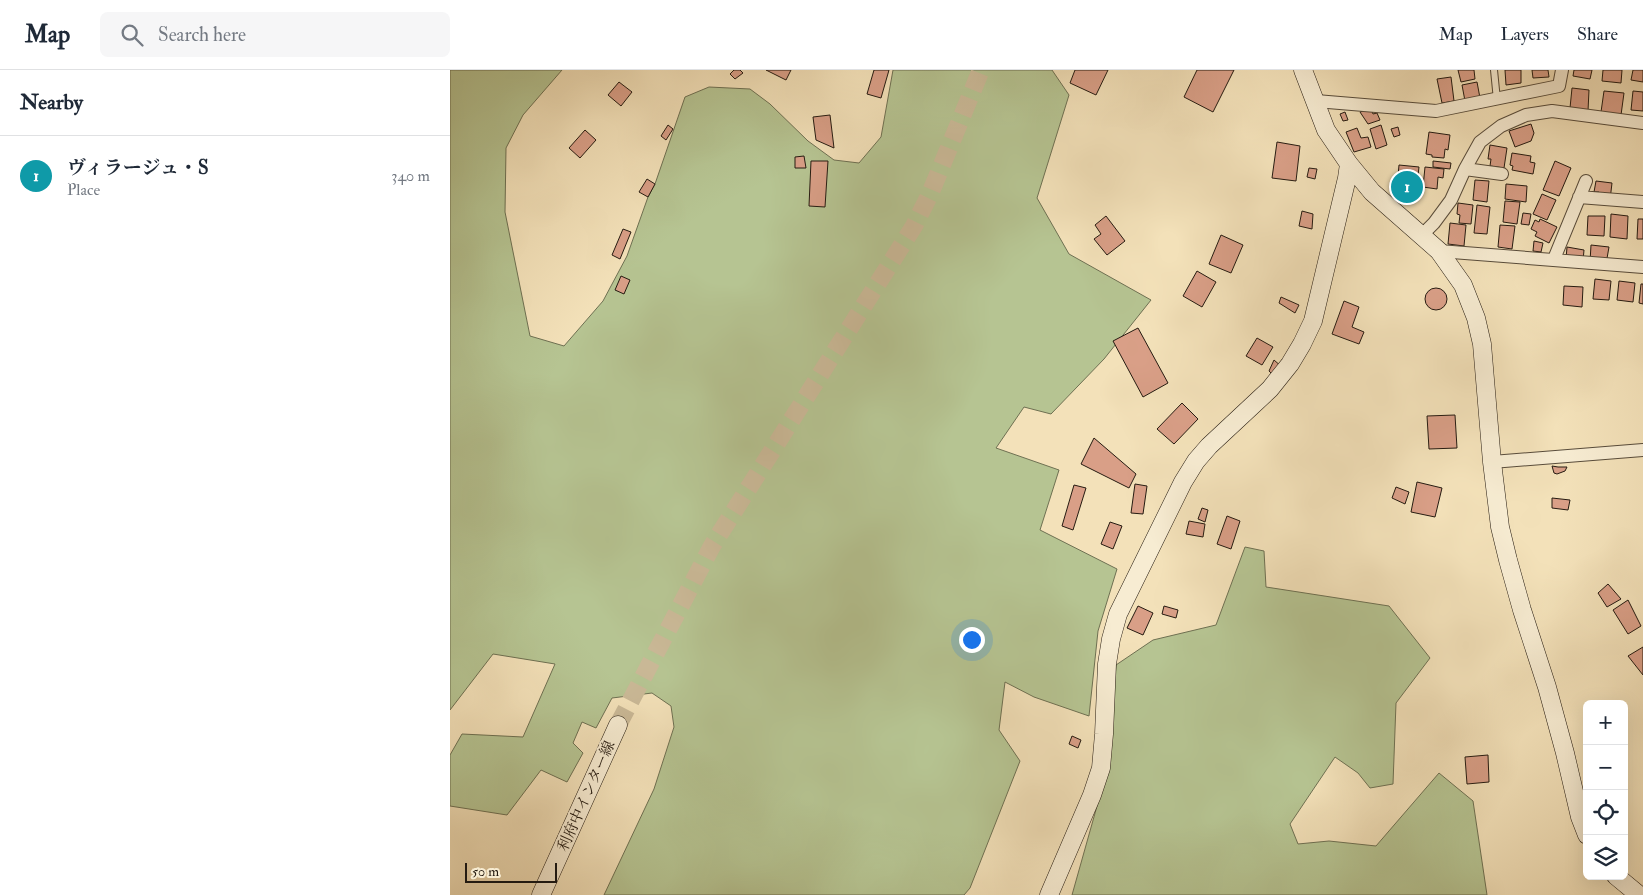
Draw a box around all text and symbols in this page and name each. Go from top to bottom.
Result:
search box [100,12,450,57]
text: Map [25,19,70,50]
icon: search [118,21,146,49]
text: Search here [158,23,246,47]
text: Map [1439,23,1473,46]
text: Layers [1501,23,1549,46]
text: Share [1577,23,1618,46]
text: Nearby [20,89,83,116]
text: ヴィラージュ・S [67,156,209,180]
text: 1 [33,166,39,186]
text: 340 m [391,166,430,186]
pin: 1 [1391,168,1423,206]
text: Place [67,180,100,200]
your location [959,627,985,653]
map controls [1583,700,1628,880]
button: + [1583,700,1628,745]
street label: 利府中インター線 [553,738,619,855]
button: − [1583,745,1628,790]
button: locate [1583,790,1628,835]
button: layers [1583,835,1628,880]
scale bar [465,860,558,883]
text: 50 m [472,863,499,880]

